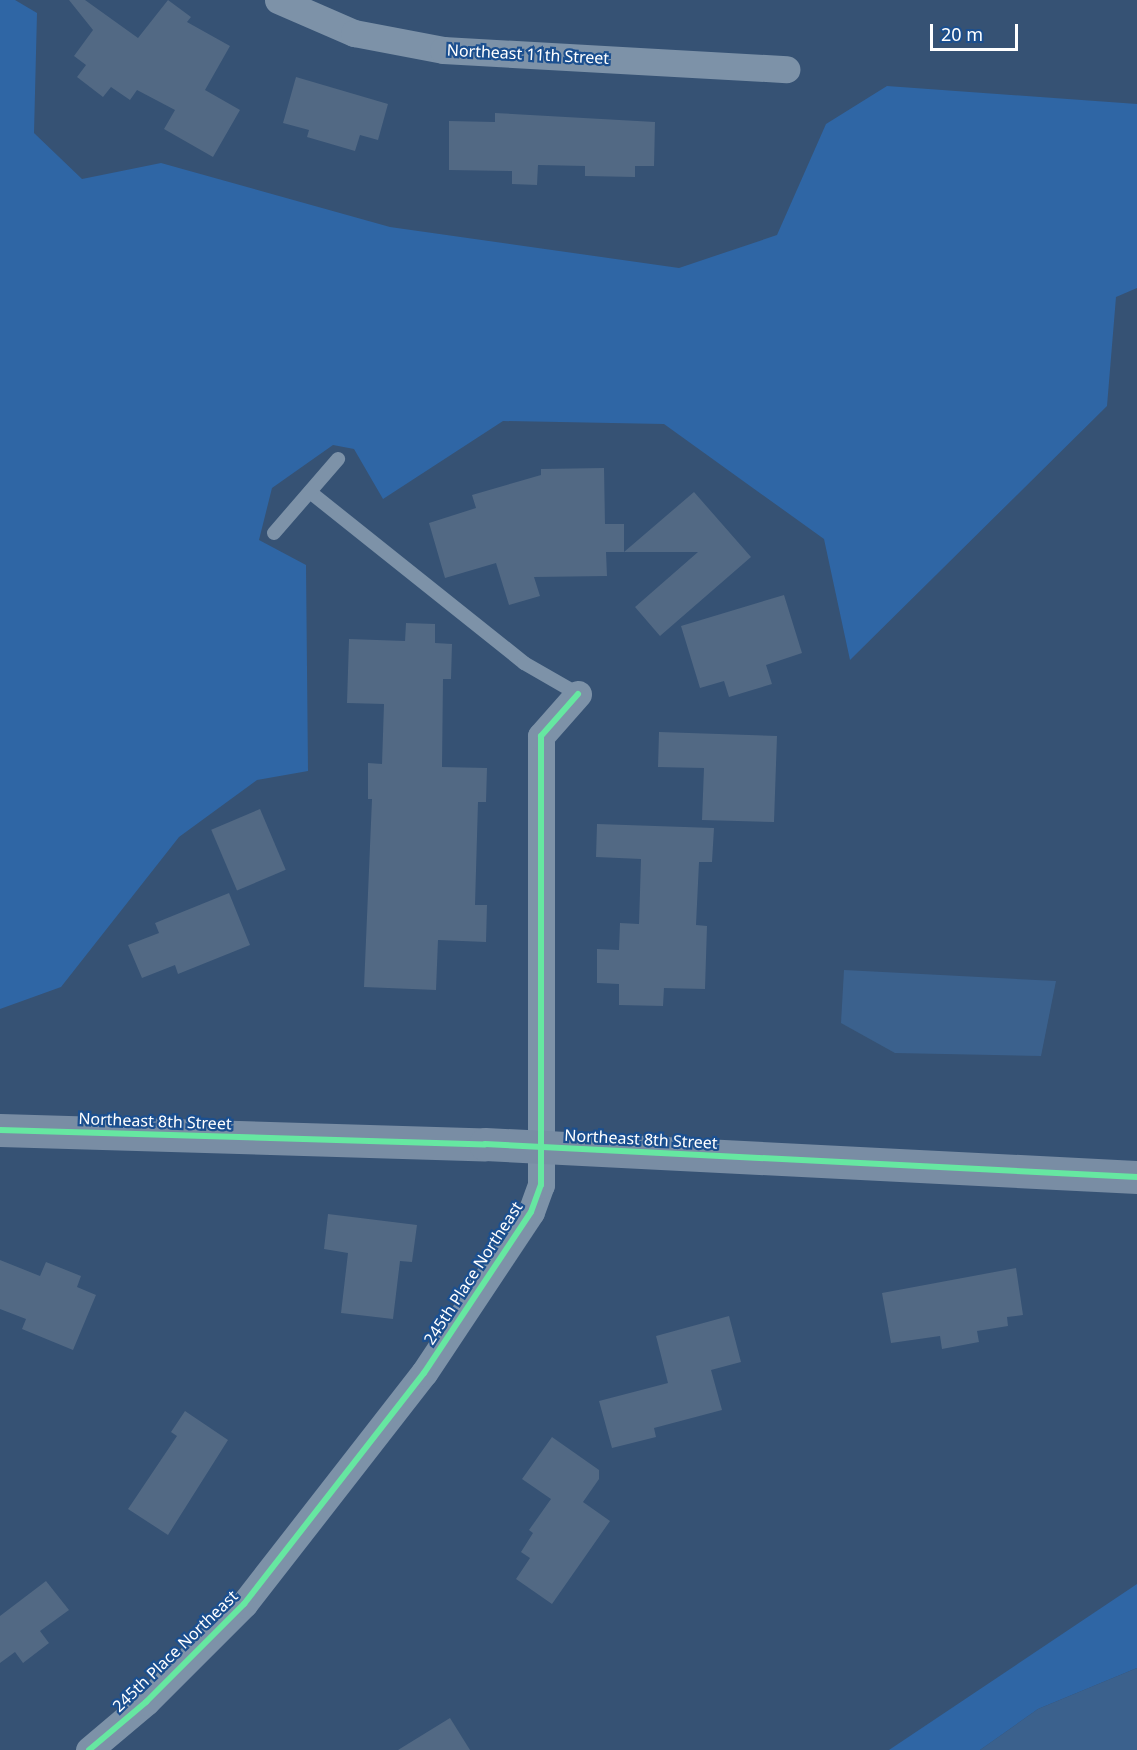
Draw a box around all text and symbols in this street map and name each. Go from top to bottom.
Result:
scale bar [933,12,1022,50]
text: 20 m [941,22,983,46]
street label: Northeast 11th Street [446,40,610,68]
street label: Northeast 8th Street [78,1109,232,1133]
street label: Northeast 8th Street [564,1125,718,1153]
street label: 245th Place Northeast [420,1198,526,1348]
street label: 245th Place Northeast [108,1586,242,1716]

